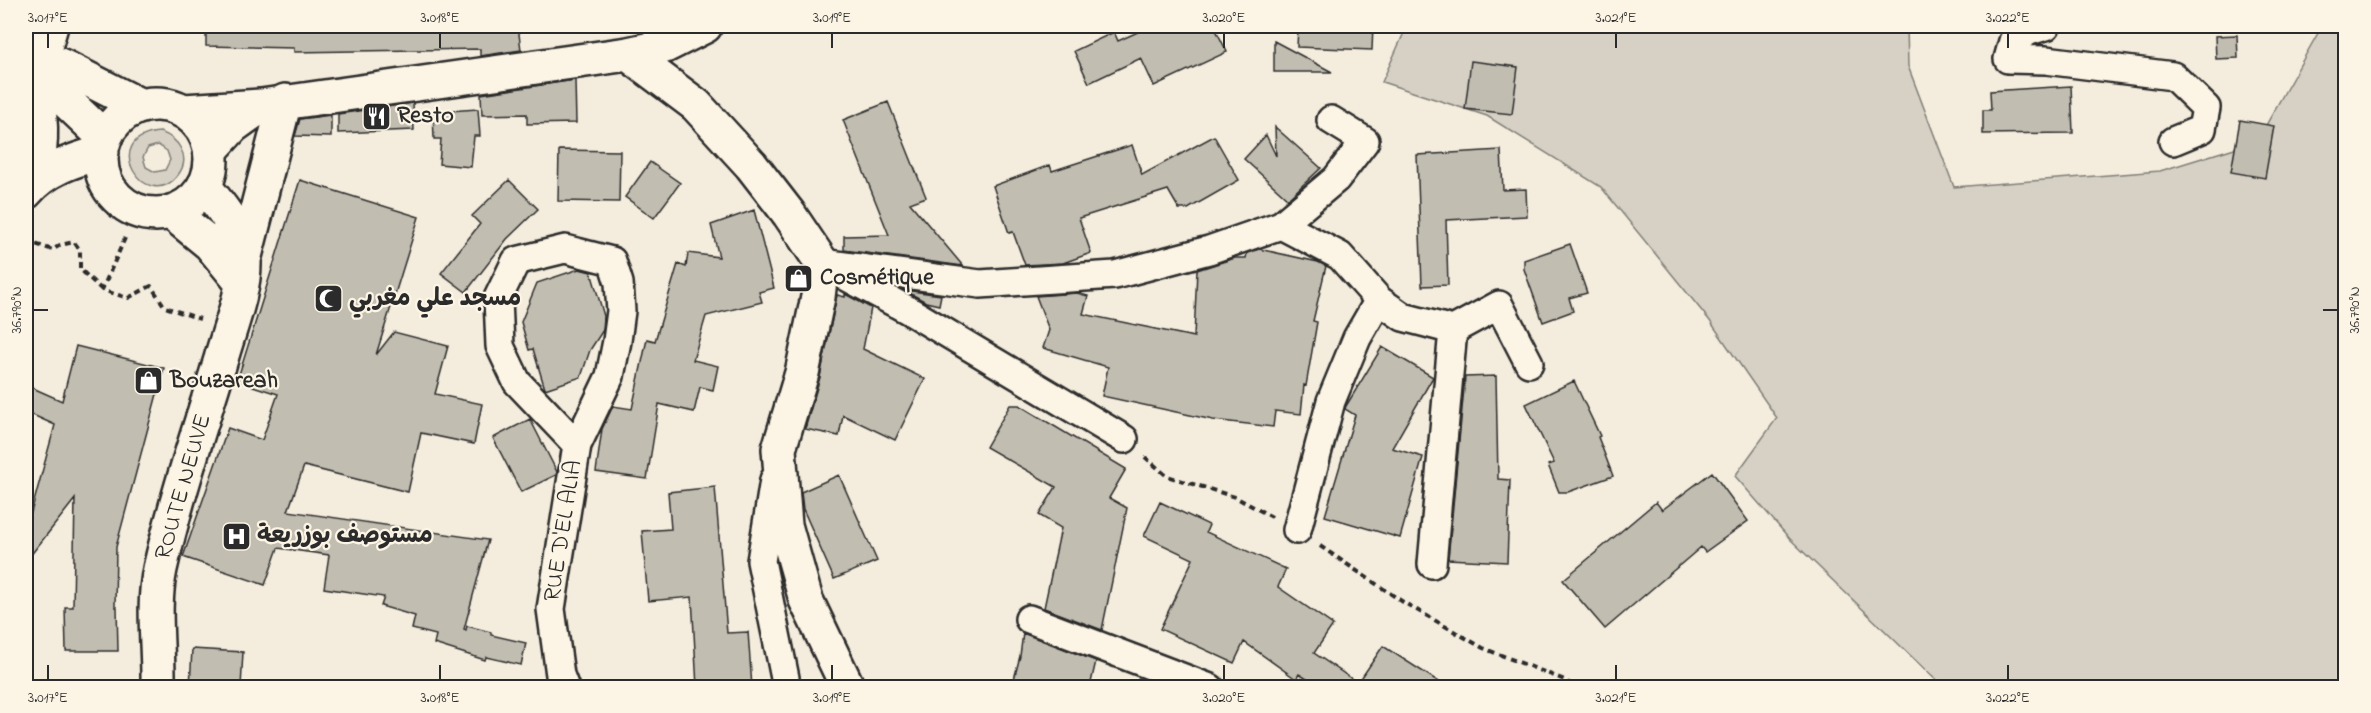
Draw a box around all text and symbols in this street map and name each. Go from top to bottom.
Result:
text: 3.017°E [28,7,68,29]
text: 3.018°E [420,7,460,29]
text: 3.019°E [813,7,851,29]
text: 3.020°E [1203,7,1245,29]
text: 3.021°E [1595,7,1637,29]
text: 3.022°E [1986,7,2030,29]
place label: Resto [397,99,454,134]
restaurant icon: Resto [360,100,392,132]
place label: Cosmétique [820,261,935,296]
shop icon: Cosmétique [783,262,815,294]
place label: مسجد علي مغربي [349,282,521,318]
mosque icon: مسجد علي مغربي [312,283,344,315]
text: 36.790°N [6,286,28,334]
text: 36.790°N [2344,286,2366,334]
place label: Bouzareah [169,364,278,399]
shop icon: Bouzareah [133,365,165,397]
street label: ROUTE NEUVE [146,410,222,564]
street label: RUE D'EL ALIA [536,458,592,604]
place label: مستوصف بوزريعة [257,519,433,554]
hospital icon: مستوصف بوزريعة [220,520,252,552]
text: 3.017°E [28,687,68,709]
text: 3.018°E [420,687,460,709]
text: 3.019°E [813,687,851,709]
text: 3.020°E [1203,687,1245,709]
text: 3.021°E [1595,687,1637,709]
text: 3.022°E [1986,687,2030,709]

